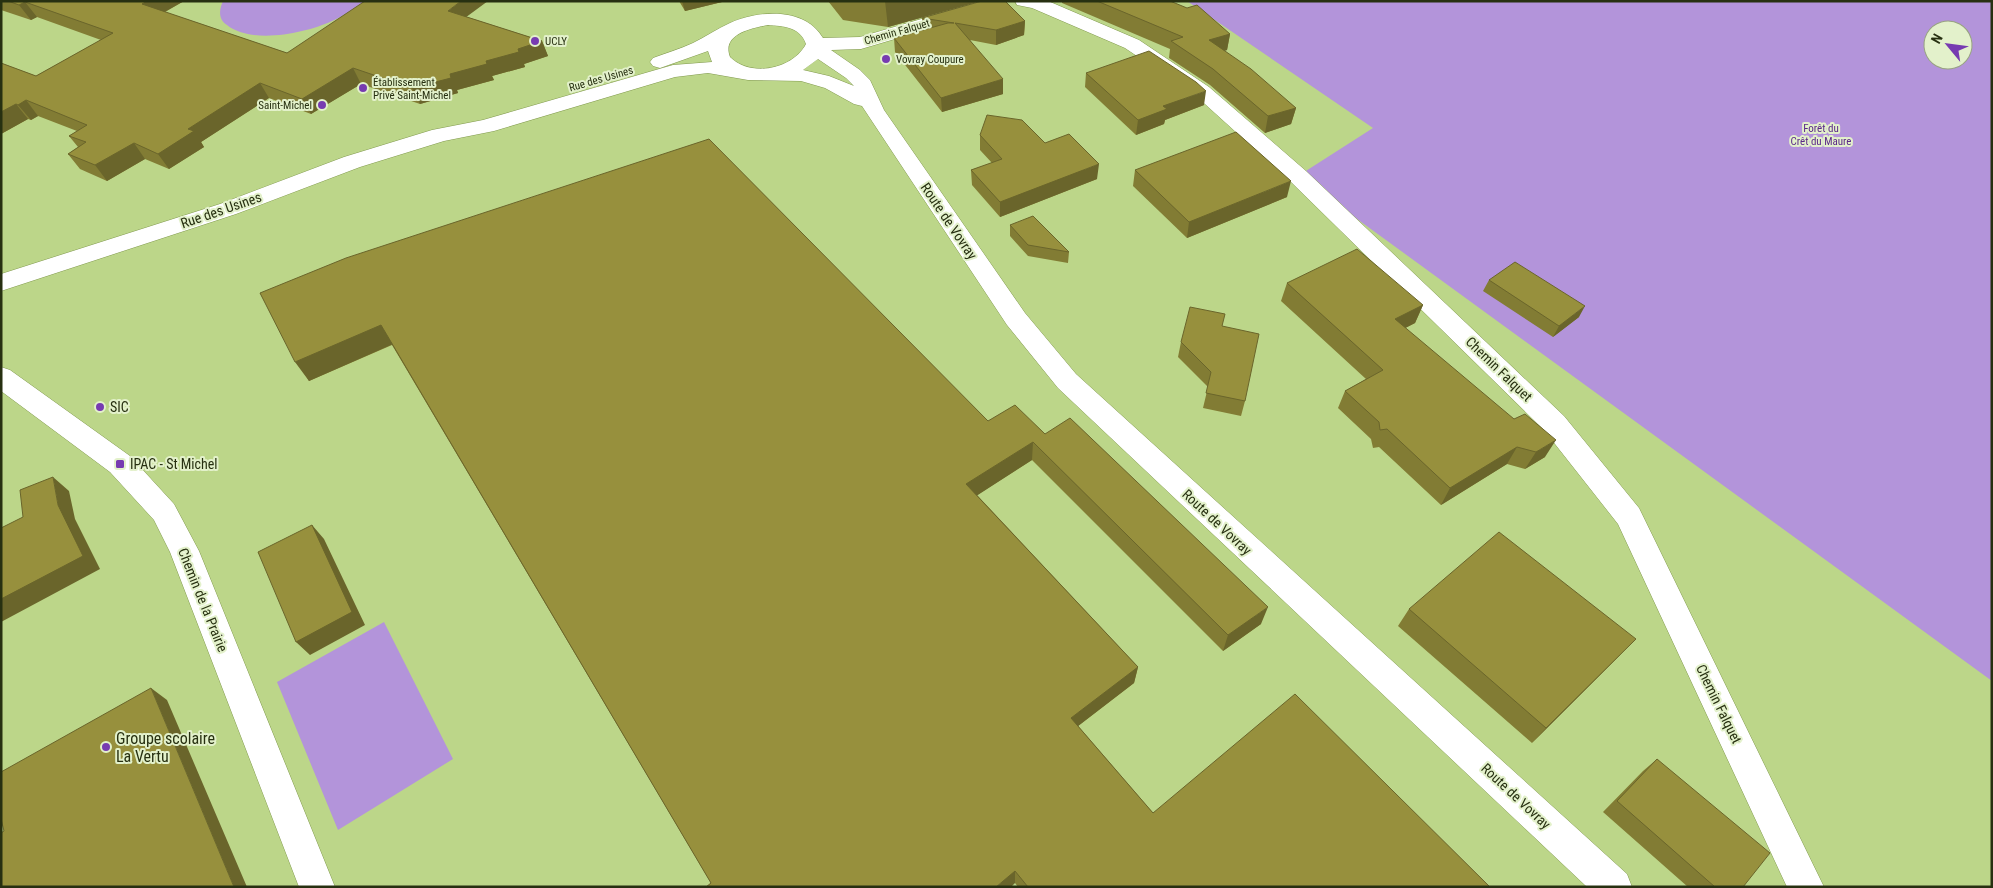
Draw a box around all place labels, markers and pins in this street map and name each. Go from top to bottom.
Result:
marker: UCLY [529,35,541,47]
place label: UCLY [545,35,567,48]
marker: Vovray Coupure [880,53,892,65]
place label: Vovray Coupure [896,53,964,66]
place label: Établissement Privé Saint-Michel [373,76,451,102]
marker: Établissement Privé Saint-Michel [357,82,369,94]
place label: Saint-Michel [258,99,312,112]
marker: Saint-Michel [316,99,328,111]
place label: SIC [110,399,129,415]
marker: SIC [94,401,106,413]
place label: IPAC - St Michel [130,456,218,472]
marker: IPAC - St Michel [114,458,126,470]
place label: Groupe scolaire La Vertu [116,729,215,766]
marker: Groupe scolaire La Vertu [100,741,112,753]

